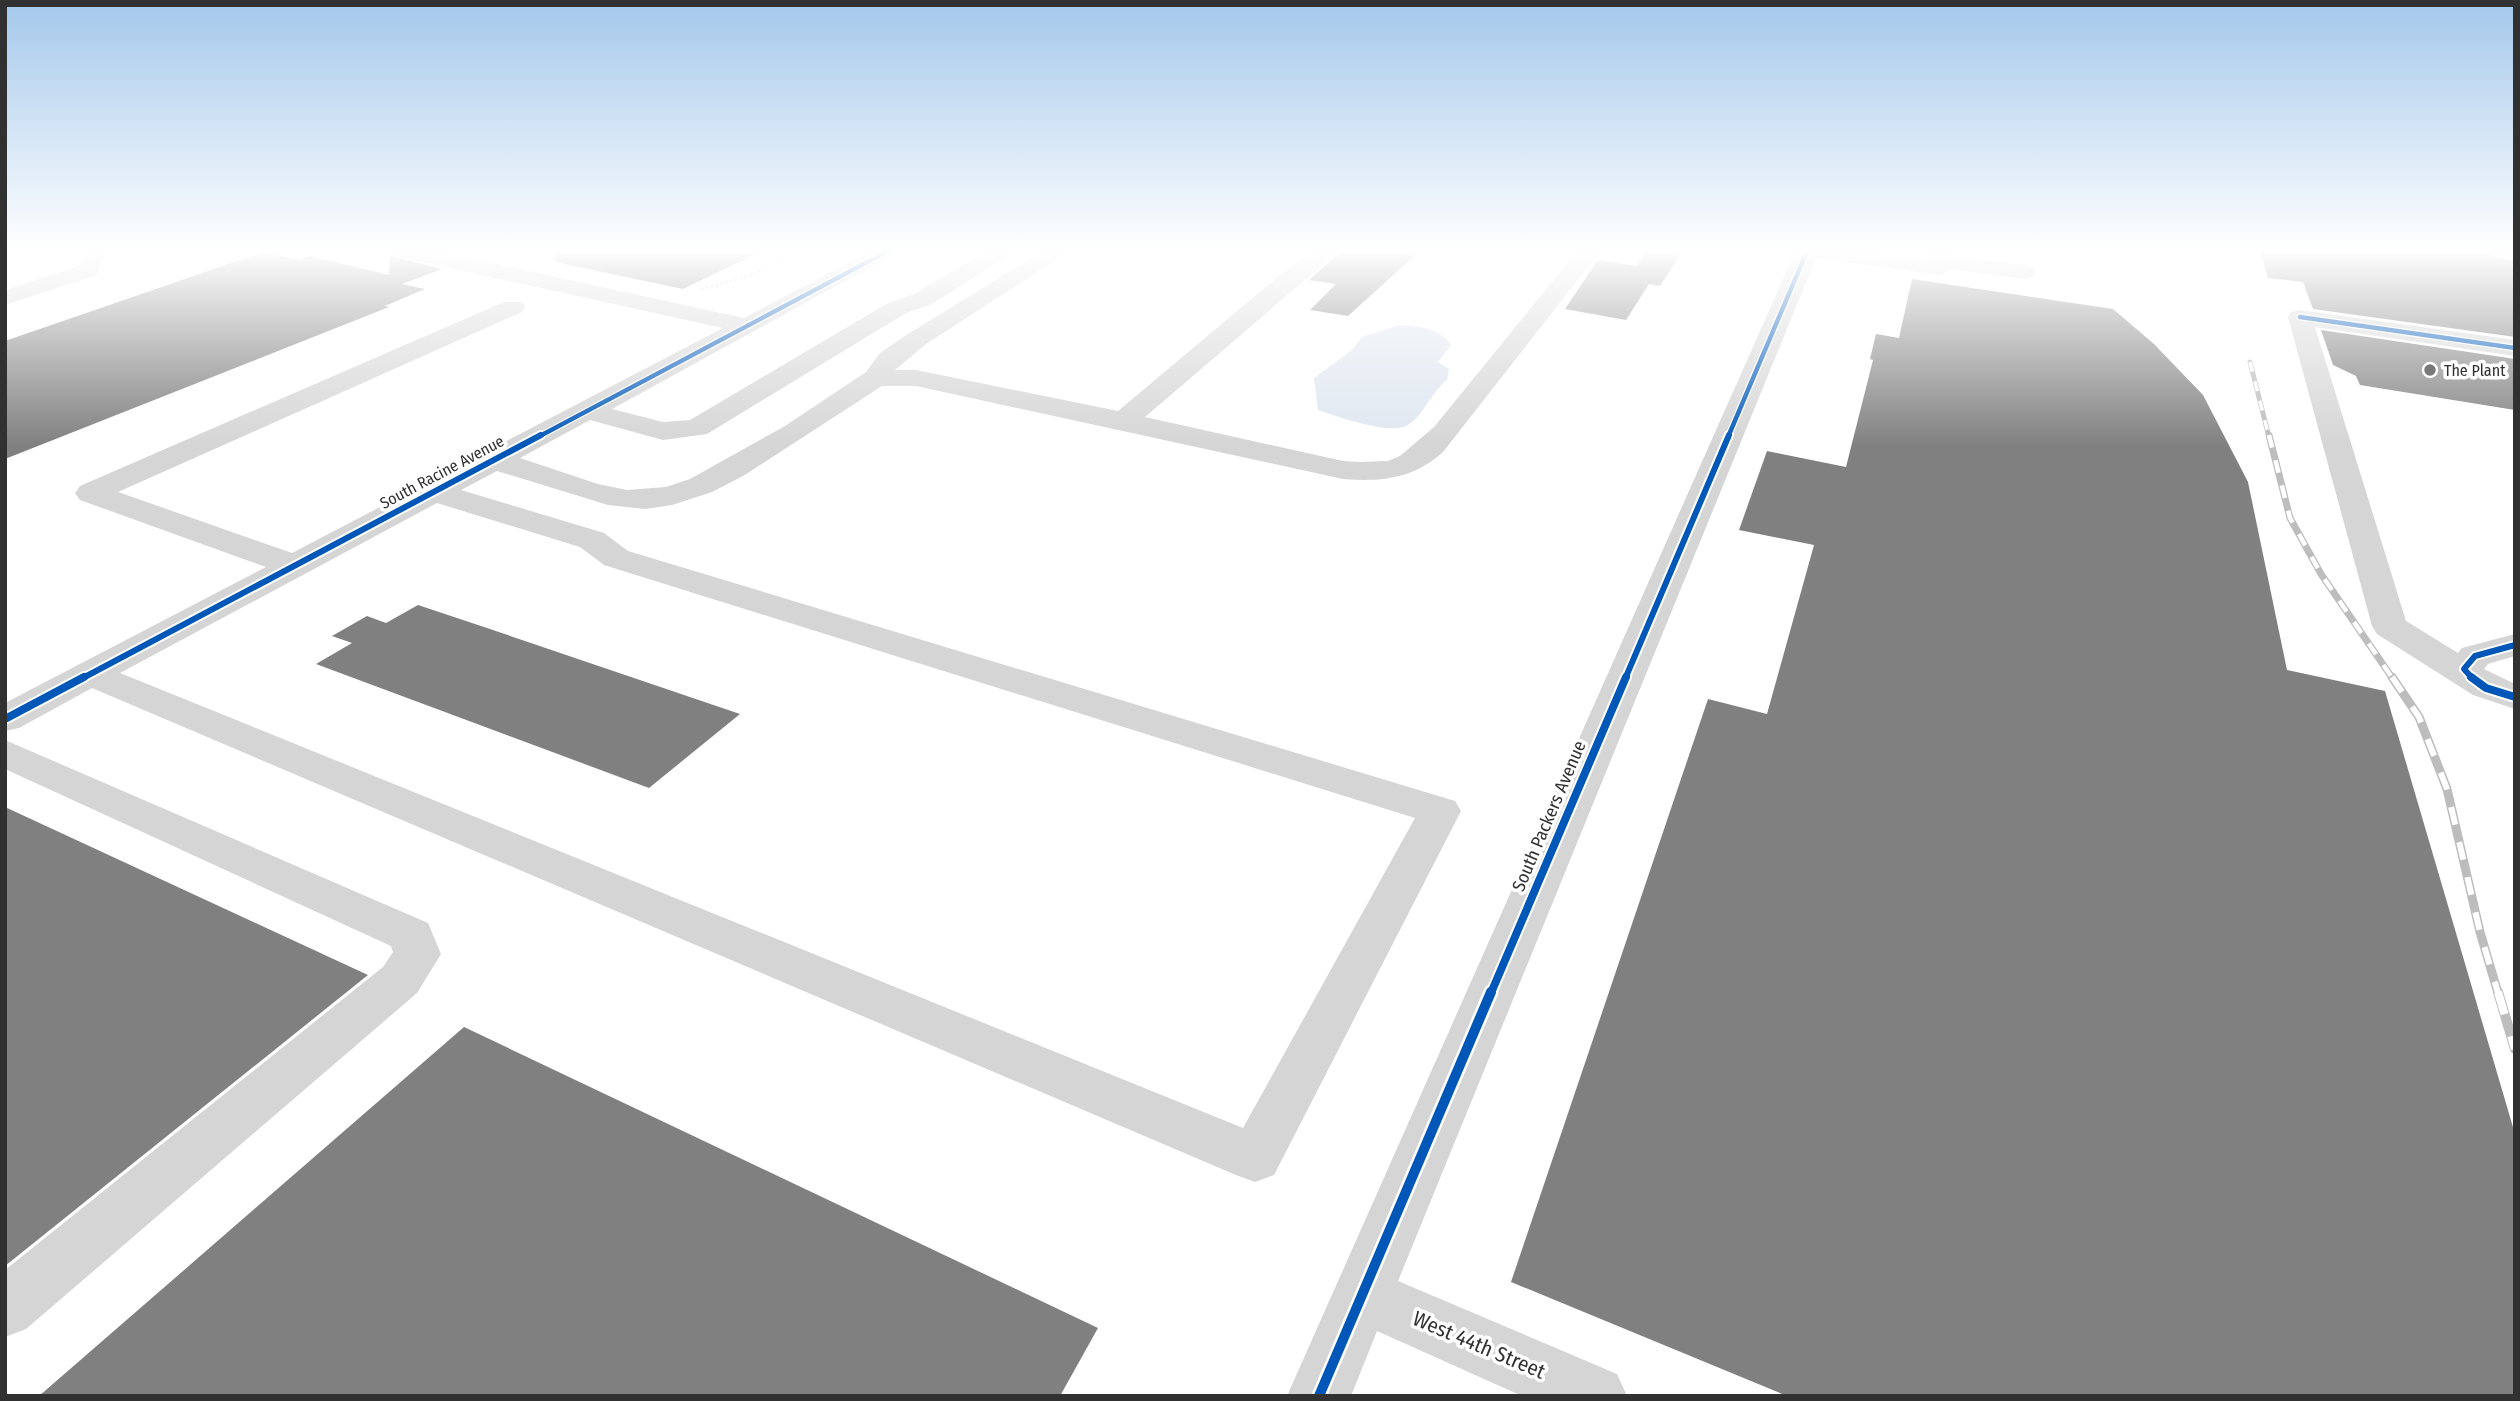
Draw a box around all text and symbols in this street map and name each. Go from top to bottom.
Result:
place label: The Plant [2444,361,2506,380]
marker: The Plant [2422,362,2438,378]
street label: South Racine Avenue [377,431,507,513]
street label: South Packers Avenue [1507,737,1591,895]
street label: West 44th Street [1409,1305,1549,1385]

